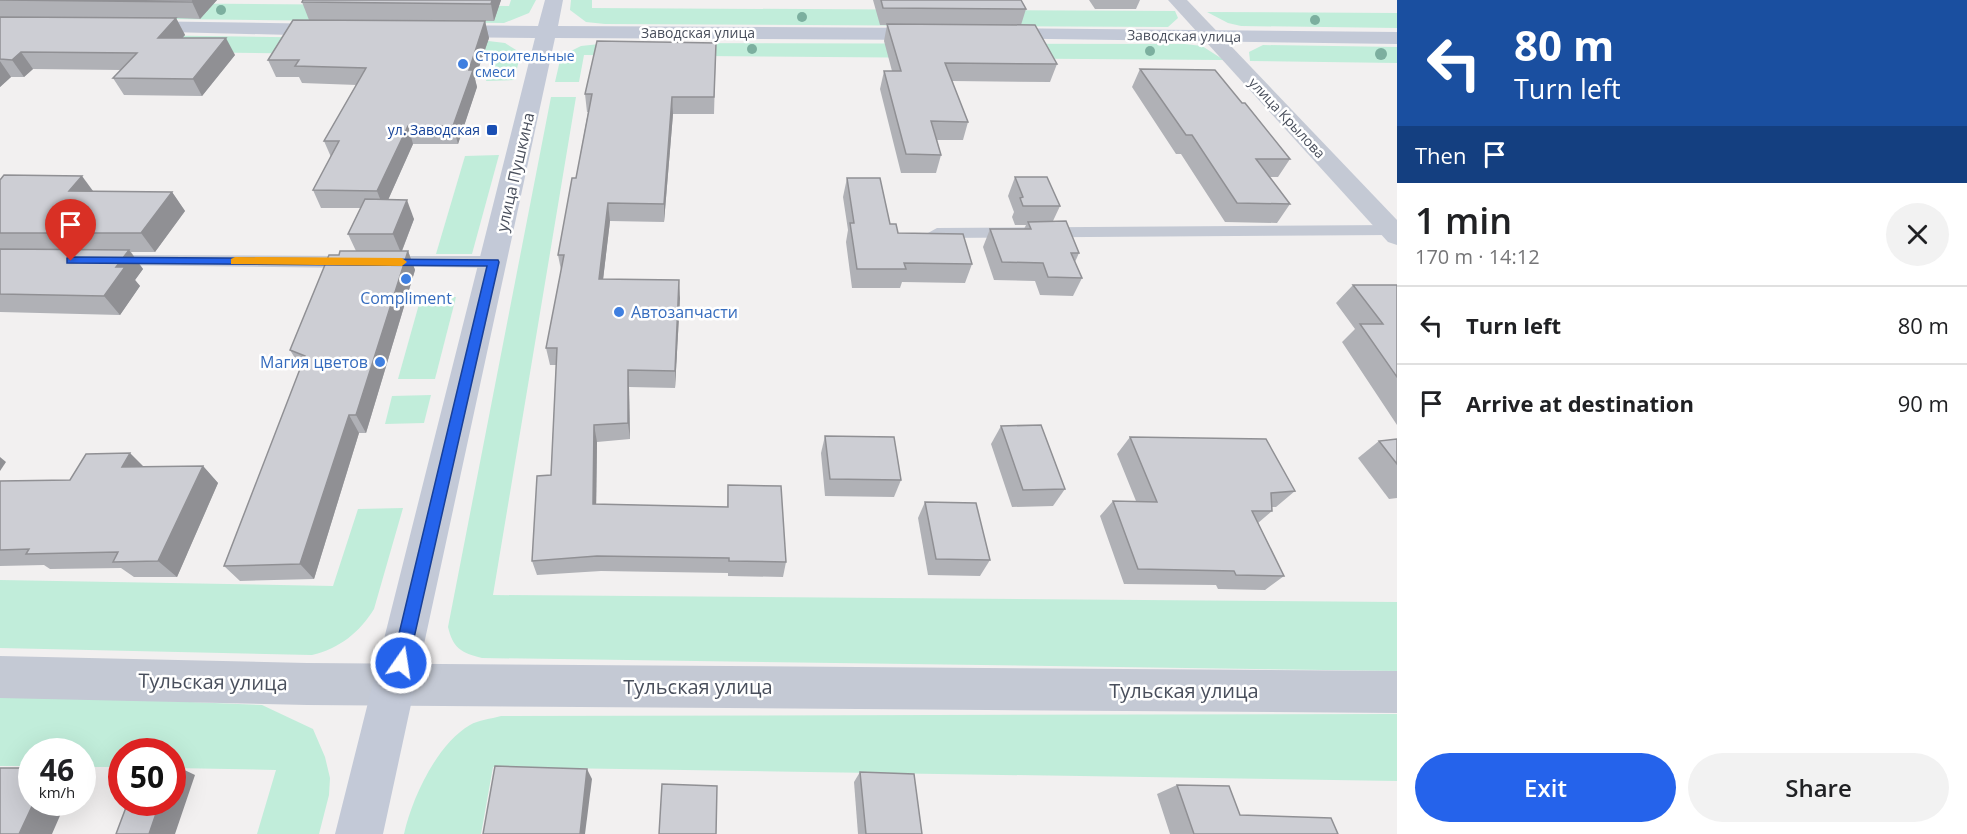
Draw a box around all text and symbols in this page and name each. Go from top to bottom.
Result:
text: 80 m [1514,16,1614,73]
street label: Заводская улица [641,23,755,42]
icon: left [1415,24,1493,102]
street label: Заводская улица [1127,25,1241,46]
place label: Строительные смеси [475,46,575,81]
marker: Строительные смеси [456,57,470,71]
text: Turn left [1514,70,1621,107]
street label: улица Крылова [1245,73,1330,162]
street label: улица Пушкина [491,110,539,234]
place label: ул. Заводская [388,120,480,139]
marker: ул. Заводская [485,123,499,137]
icon: arrive [1478,138,1511,171]
text: Then [1415,140,1466,170]
text: 1 min [1415,196,1512,245]
pin [45,199,96,261]
button: close [1886,203,1949,266]
icon: arrive [54,208,87,241]
text: 170 m · 14:12 [1415,243,1540,270]
marker: Compliment [399,272,413,286]
place label: Compliment [360,287,452,309]
place label: Автозапчасти [631,301,738,323]
marker: Автозапчасти [612,305,626,319]
icon: left [1415,309,1448,342]
text: Turn left [1466,310,1561,340]
text: 80 m [1898,310,1949,340]
place label: Магия цветов [260,351,368,373]
marker: Магия цветов [373,355,387,369]
icon: arrive [1415,387,1448,420]
text: Arrive at destination [1466,388,1694,418]
text: 90 m [1898,388,1949,418]
position arrow [369,631,433,695]
street label: Тульская улица [138,667,288,696]
street label: Тульская улица [623,673,773,700]
street label: Тульская улица [1109,677,1259,704]
speed limit sign: 50 [108,738,186,816]
text: 46 [40,749,74,790]
button: Exit [1415,753,1676,822]
button: Share [1688,753,1949,822]
text: km/h [39,782,75,802]

